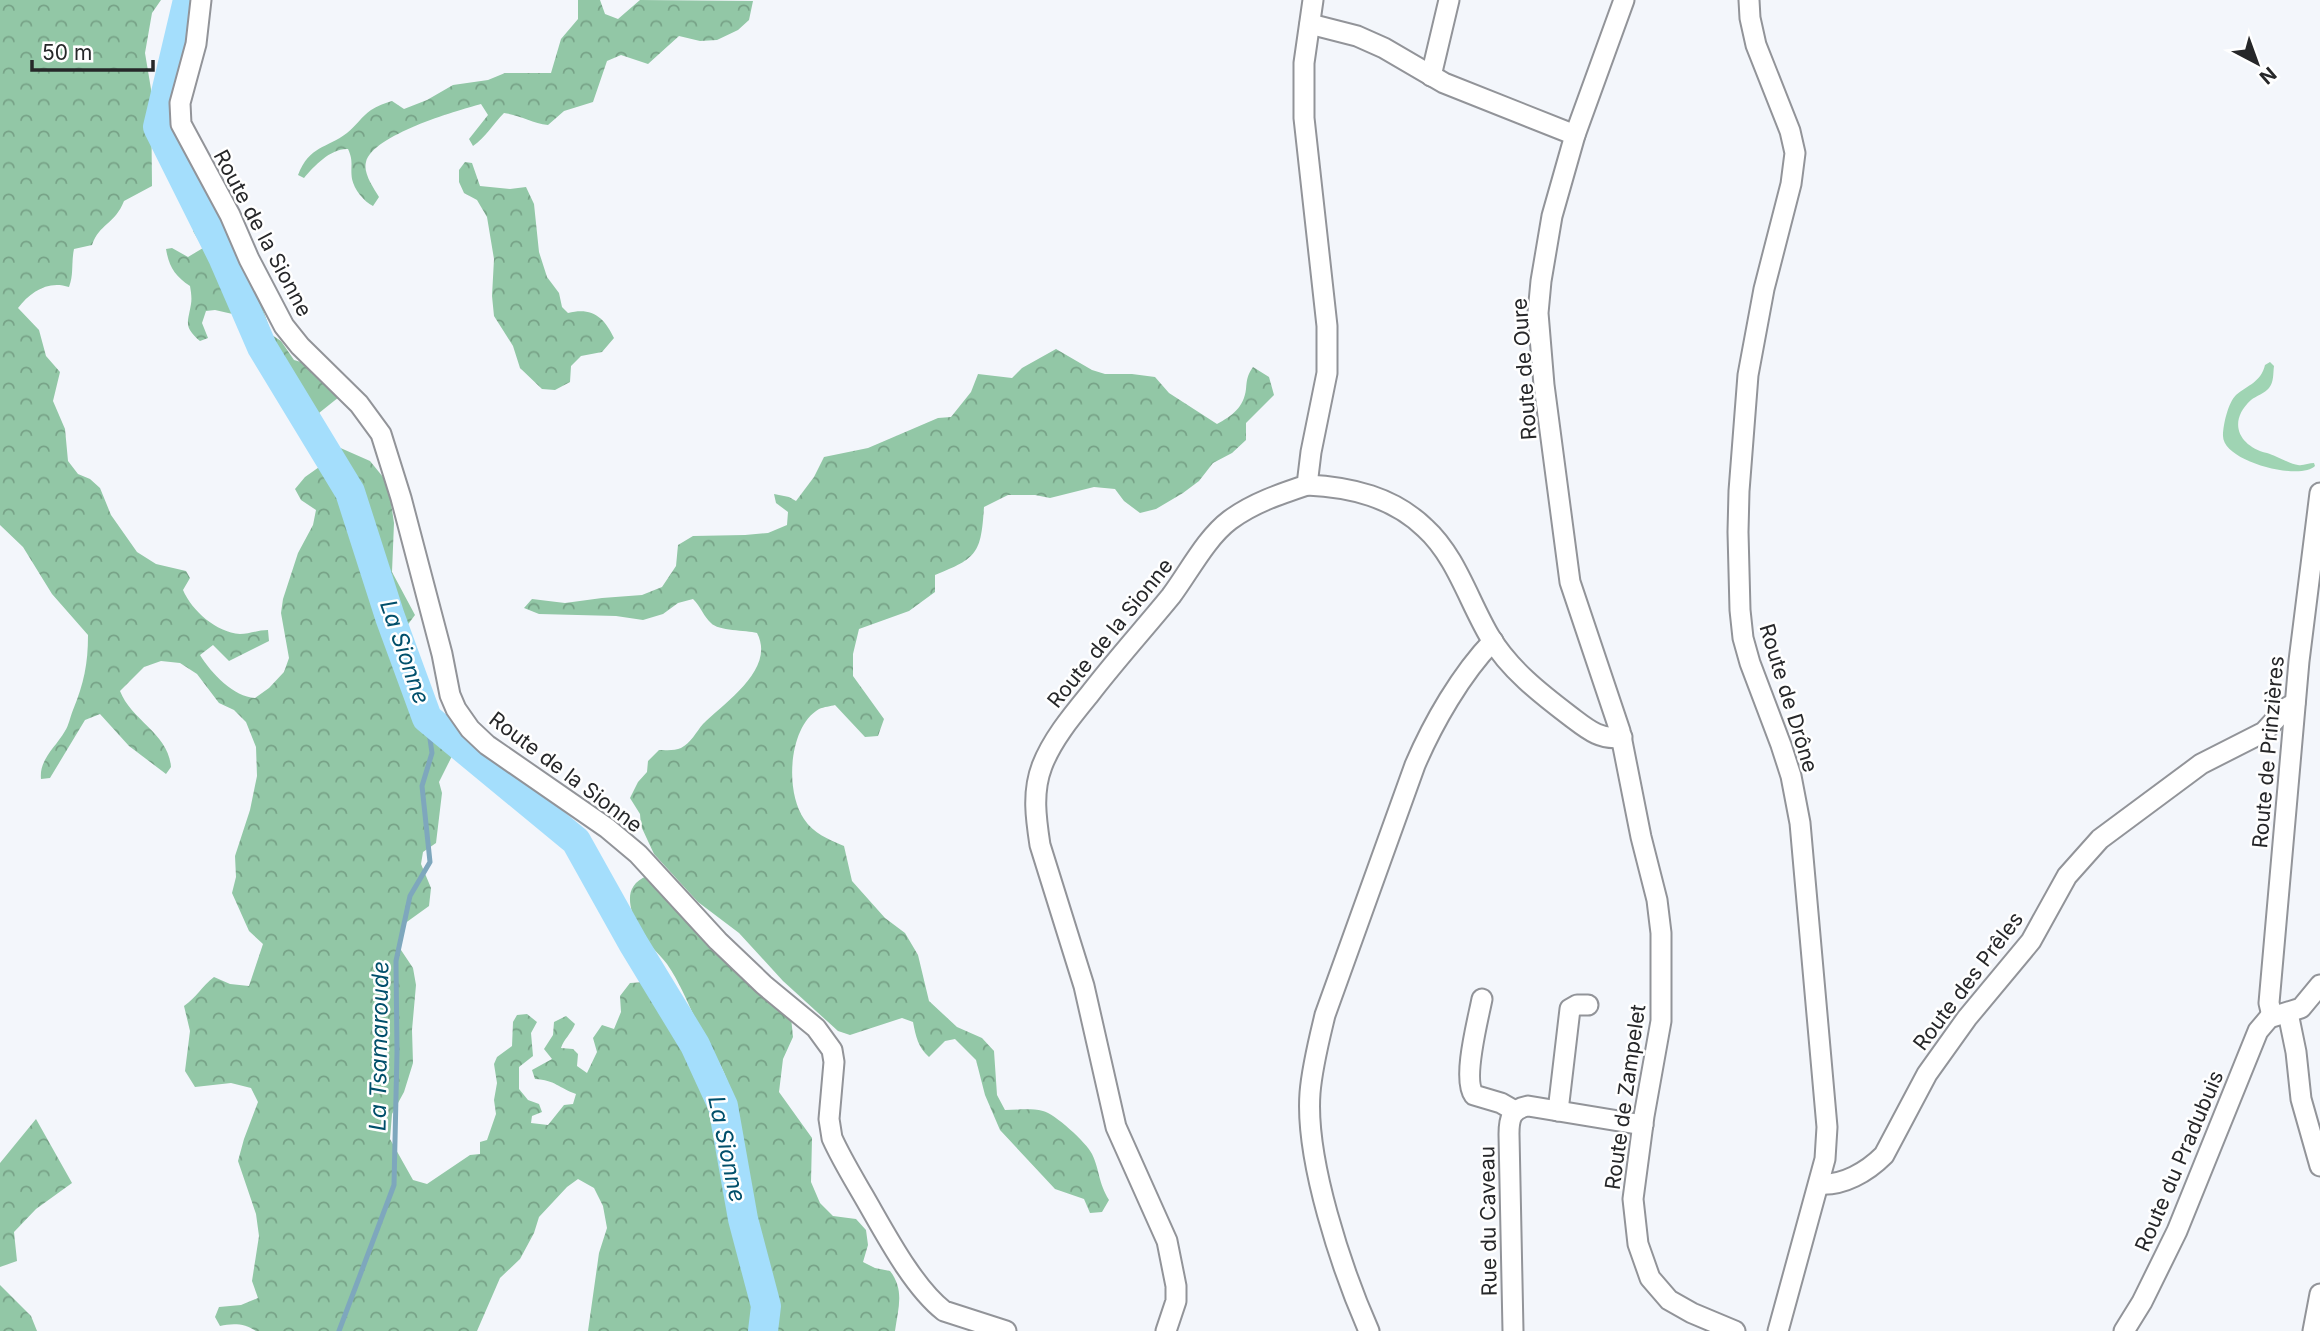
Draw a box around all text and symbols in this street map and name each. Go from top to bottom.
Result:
scale bar [32,28,152,72]
north arrow [2222,28,2292,98]
text: 50 m [42,40,92,65]
text: N [2255,62,2281,89]
street label: Route de la Sionne [209,145,317,321]
street label: Route de Oure [1507,297,1541,441]
street label: Route de la Sionne [1042,553,1178,713]
water label: La Sionne [374,596,436,708]
street label: Route de Drône [1755,621,1823,775]
street label: Route de Prinzières [2247,655,2289,849]
street label: Route de la Sionne [485,706,647,838]
street label: Route des Prêles [1908,907,2028,1055]
water label: La Tsamaroude [364,961,394,1131]
street label: Route de Zampelet [1600,1003,1650,1191]
street label: Route du Pradubuis [2130,1067,2228,1255]
water label: La Sionne [702,1093,752,1205]
street label: Rue du Caveau [1474,1146,1502,1296]

